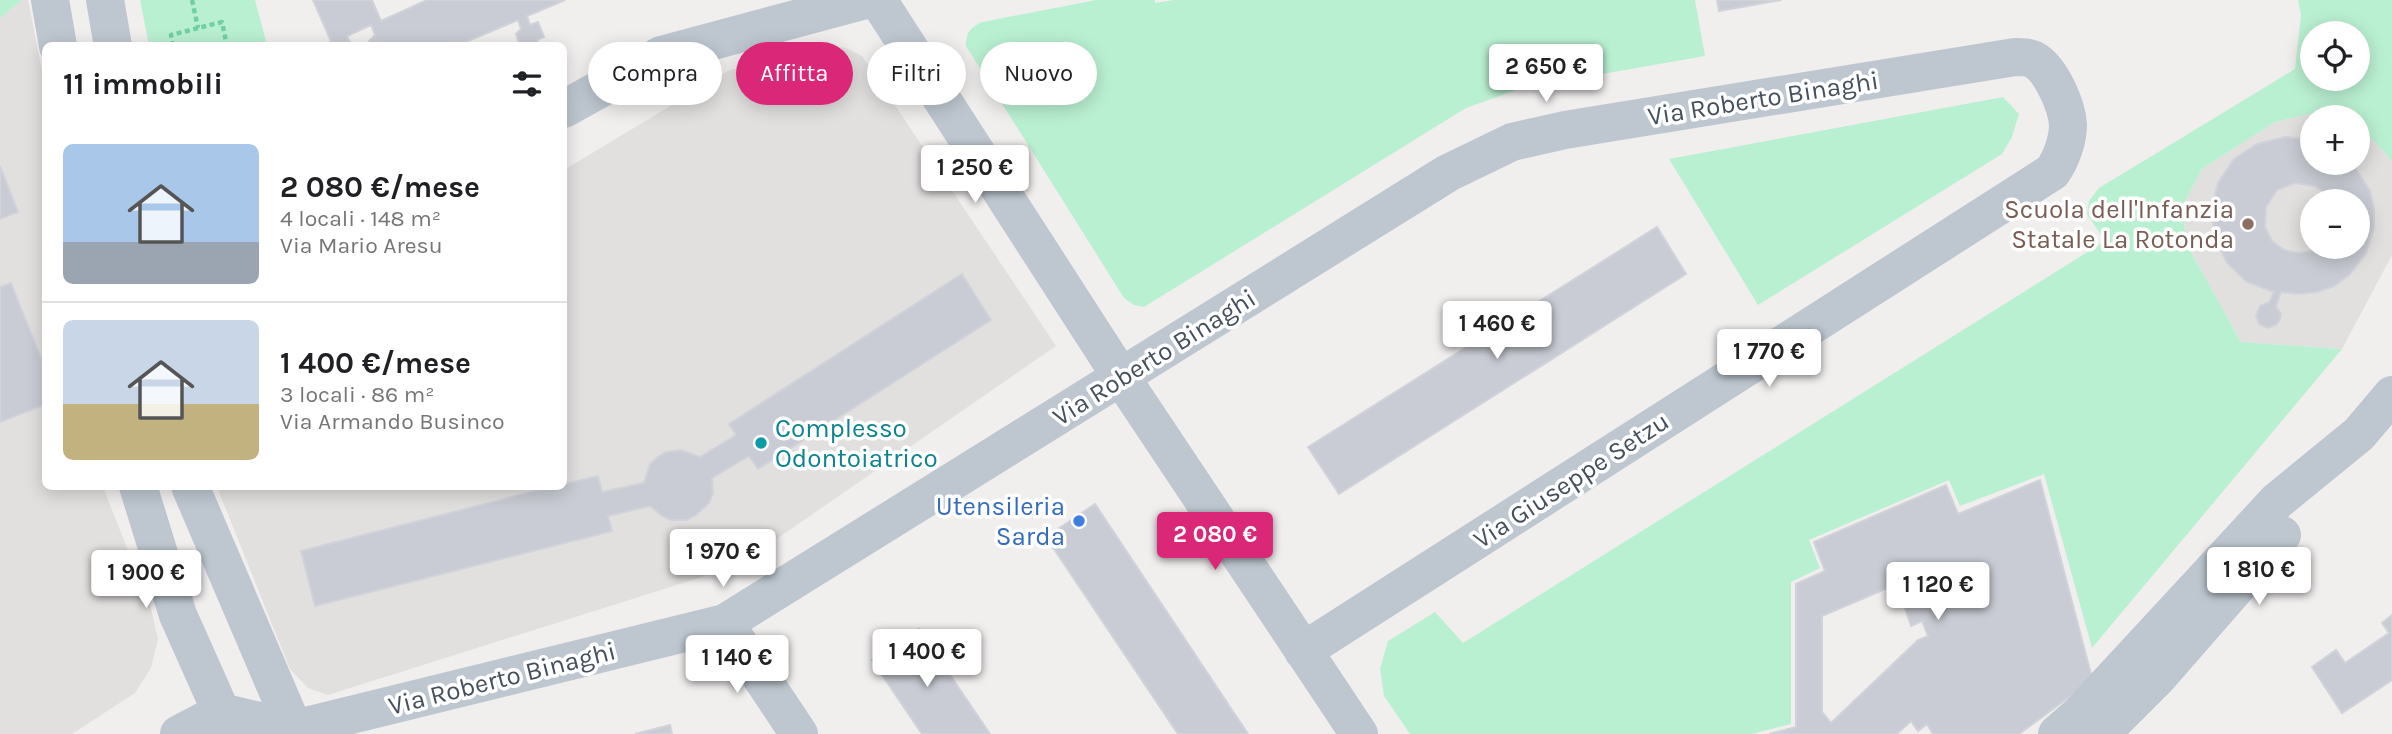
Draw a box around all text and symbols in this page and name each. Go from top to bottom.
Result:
map controls [2300,21,2370,259]
button: locate [2300,21,2370,91]
chip: Compra [588,42,722,105]
chip: Affitta [736,42,853,105]
chip: Filtri [867,42,966,105]
chip: Nuovo [980,42,1097,105]
pin: 2 650 € [1481,44,1611,104]
text: 2 650 € [1505,53,1587,80]
icon: filters [508,65,546,103]
street label: Via Roberto Binaghi [1645,65,1881,132]
text: 11 immobili [63,66,223,102]
button: + [2300,105,2370,175]
pin: 1 250 € [910,146,1040,205]
text: 1 250 € [937,154,1013,181]
text: 2 080 €/mese [280,169,480,205]
icon: home [119,172,203,256]
button: − [2300,189,2370,259]
place label: Scuola dell'Infanzia Statale La Rotonda [2004,194,2234,255]
text: 4 locali · 148 m² [280,205,441,232]
marker: Scuola dell'Infanzia Statale La Rotonda [2240,216,2256,232]
text: Via Mario Aresu [280,232,443,259]
street label: Via Roberto Binaghi [1047,282,1261,432]
pin: 1 460 € [1432,302,1562,361]
text: 1 460 € [1459,310,1535,337]
pin: 1 770 € [1704,330,1834,389]
text: 1 770 € [1733,338,1805,365]
text: 1 400 €/mese [280,345,471,381]
icon: home [119,348,203,432]
text: 3 locali · 86 m² [280,381,434,408]
street label: Via Giuseppe Setzu [1468,406,1675,555]
text: Via Armando Businco [280,408,505,435]
place label: Complesso Odontoiatrico [775,413,938,474]
marker: Complesso Odontoiatrico [753,435,769,451]
place label: Utensileria Sarda [936,491,1065,552]
pin: 2 080 € [1150,512,1280,572]
marker: Utensileria Sarda [1071,513,1087,529]
text: 2 080 € [1173,521,1257,548]
pin: 1 970 € [658,530,788,589]
text: 1 970 € [686,538,760,565]
pin: 1 810 € [2194,548,2324,607]
pin: 1 900 € [81,550,211,610]
text: 1 810 € [2223,556,2295,583]
text: 1 900 € [107,559,185,586]
pin: 1 120 € [1873,562,2003,622]
text: 1 120 € [1902,571,1974,598]
pin: 1 400 € [862,630,992,689]
street label: Via Roberto Binaghi [385,635,619,722]
pin: 1 140 € [672,636,802,695]
text: 1 400 € [888,638,966,665]
text: 1 140 € [702,644,772,671]

